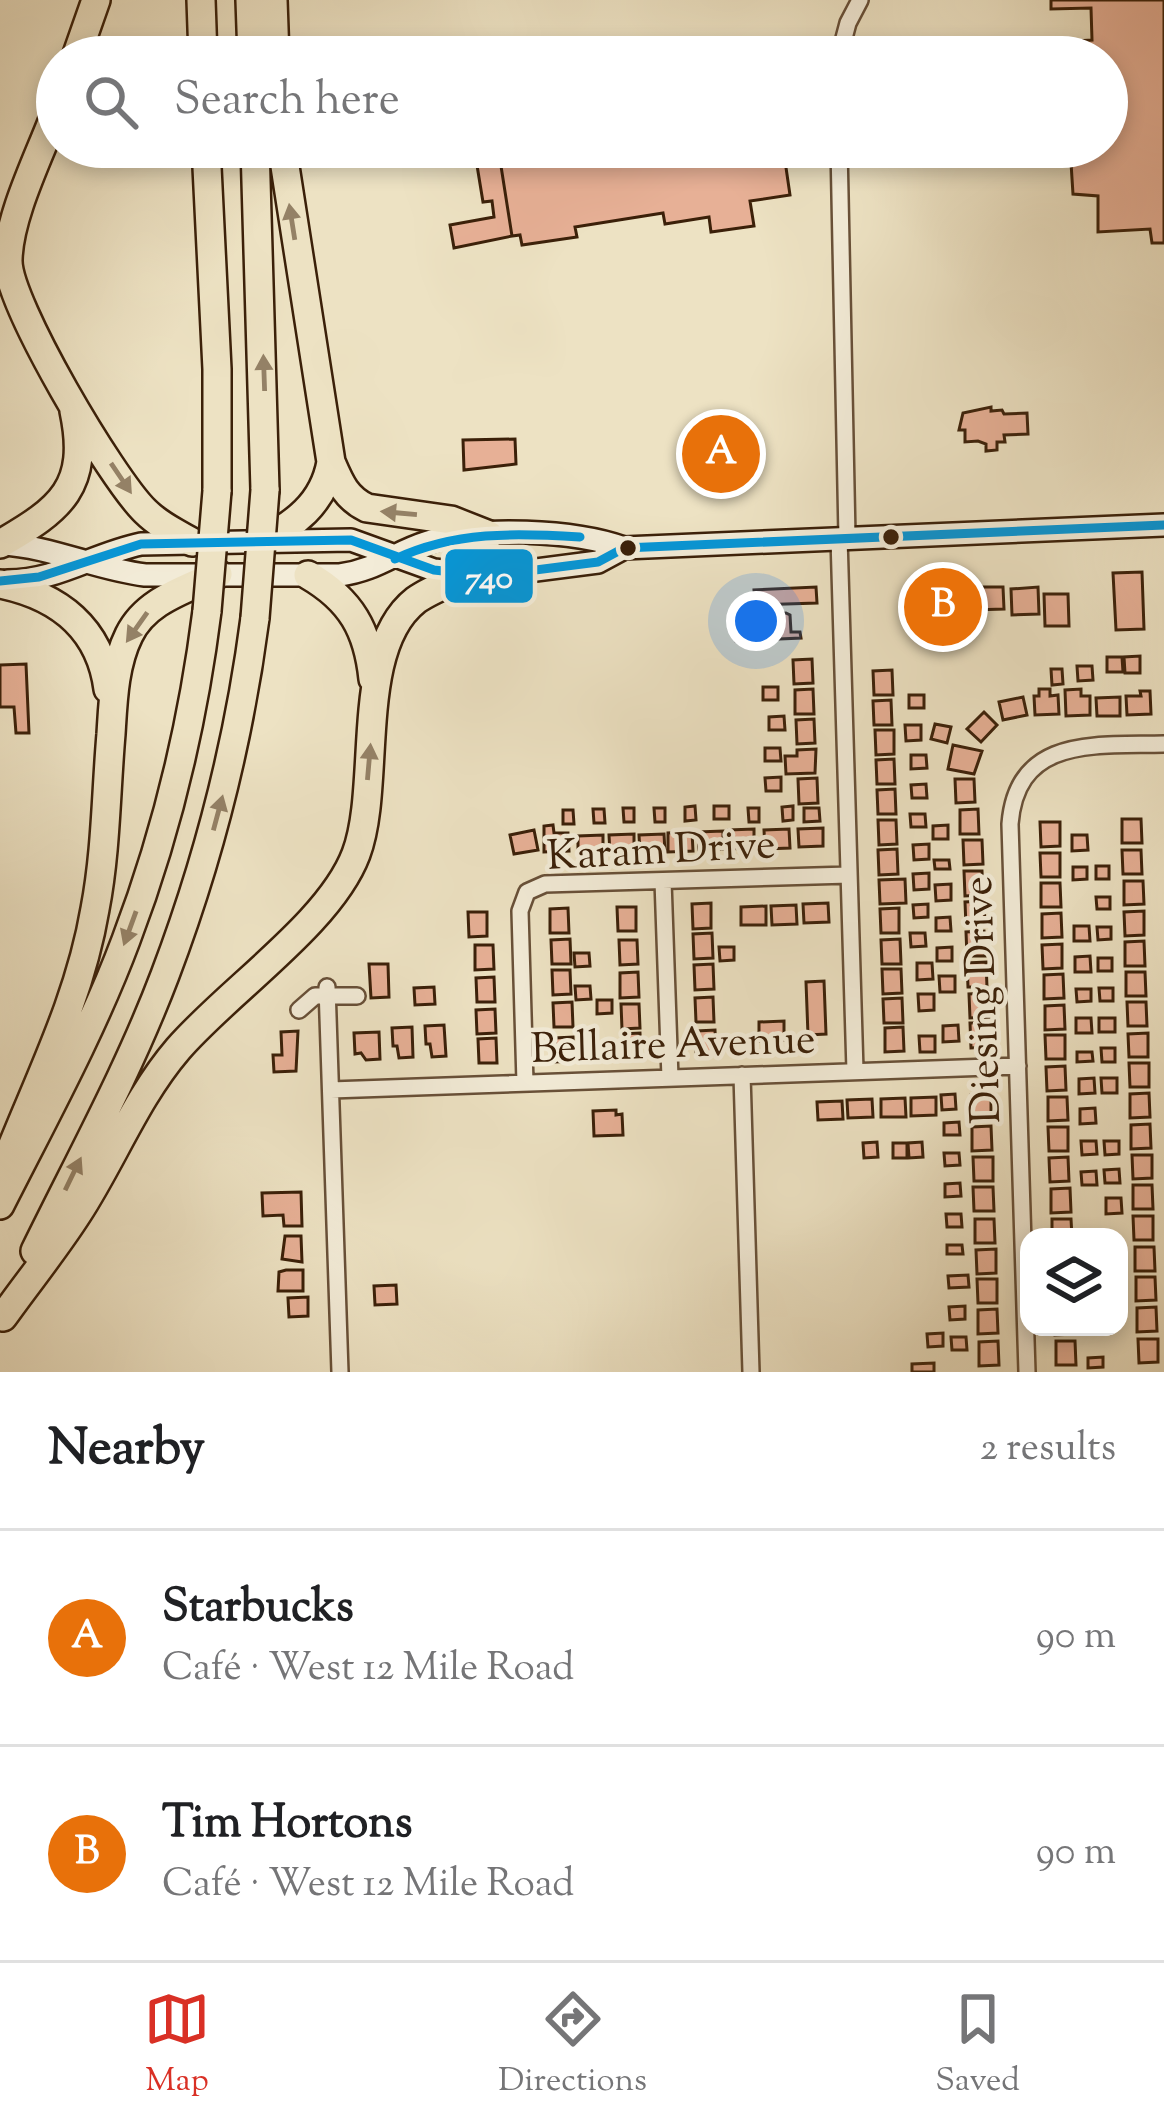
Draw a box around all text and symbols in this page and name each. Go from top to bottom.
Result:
search box [36,36,1128,168]
icon: search [78,69,144,135]
text: Search here [174,70,400,135]
one-way arrow [282,203,301,240]
one-way arrow [254,353,273,391]
pin: A [682,409,760,499]
one-way arrow [109,461,132,494]
one-way arrow [380,503,417,522]
unlabelled marker [880,526,902,548]
unlabelled marker [617,537,639,559]
line badge: 740 [443,547,535,605]
text: 740 [465,556,513,604]
pin: B [904,562,982,652]
your location [726,591,786,651]
one-way arrow [126,611,149,643]
one-way arrow [360,743,379,780]
one-way arrow [210,794,229,831]
street label: Karam Drive [545,817,777,889]
street label: Diesing Drive [951,875,1019,1125]
one-way arrow [120,910,138,946]
street label: Bellaire Avenue [530,1012,817,1082]
one-way arrow [62,1157,82,1191]
map controls [1020,1228,1128,1336]
button: layers [1020,1228,1128,1336]
text: Nearby [48,1414,205,1487]
text: 2 results [980,1422,1116,1478]
text: Starbucks [162,1577,354,1642]
text: A [71,1610,103,1666]
text: 90 m [1036,1610,1116,1666]
text: Café · West 12 Mile Road [162,1642,574,1698]
text: Tim Hortons [162,1793,412,1858]
text: B [75,1826,99,1882]
text: 90 m [1036,1826,1116,1882]
text: Café · West 12 Mile Road [162,1858,574,1914]
tab: Map [144,1986,210,2106]
tab: Directions [498,1986,647,2106]
tab: Saved [935,1986,1020,2106]

